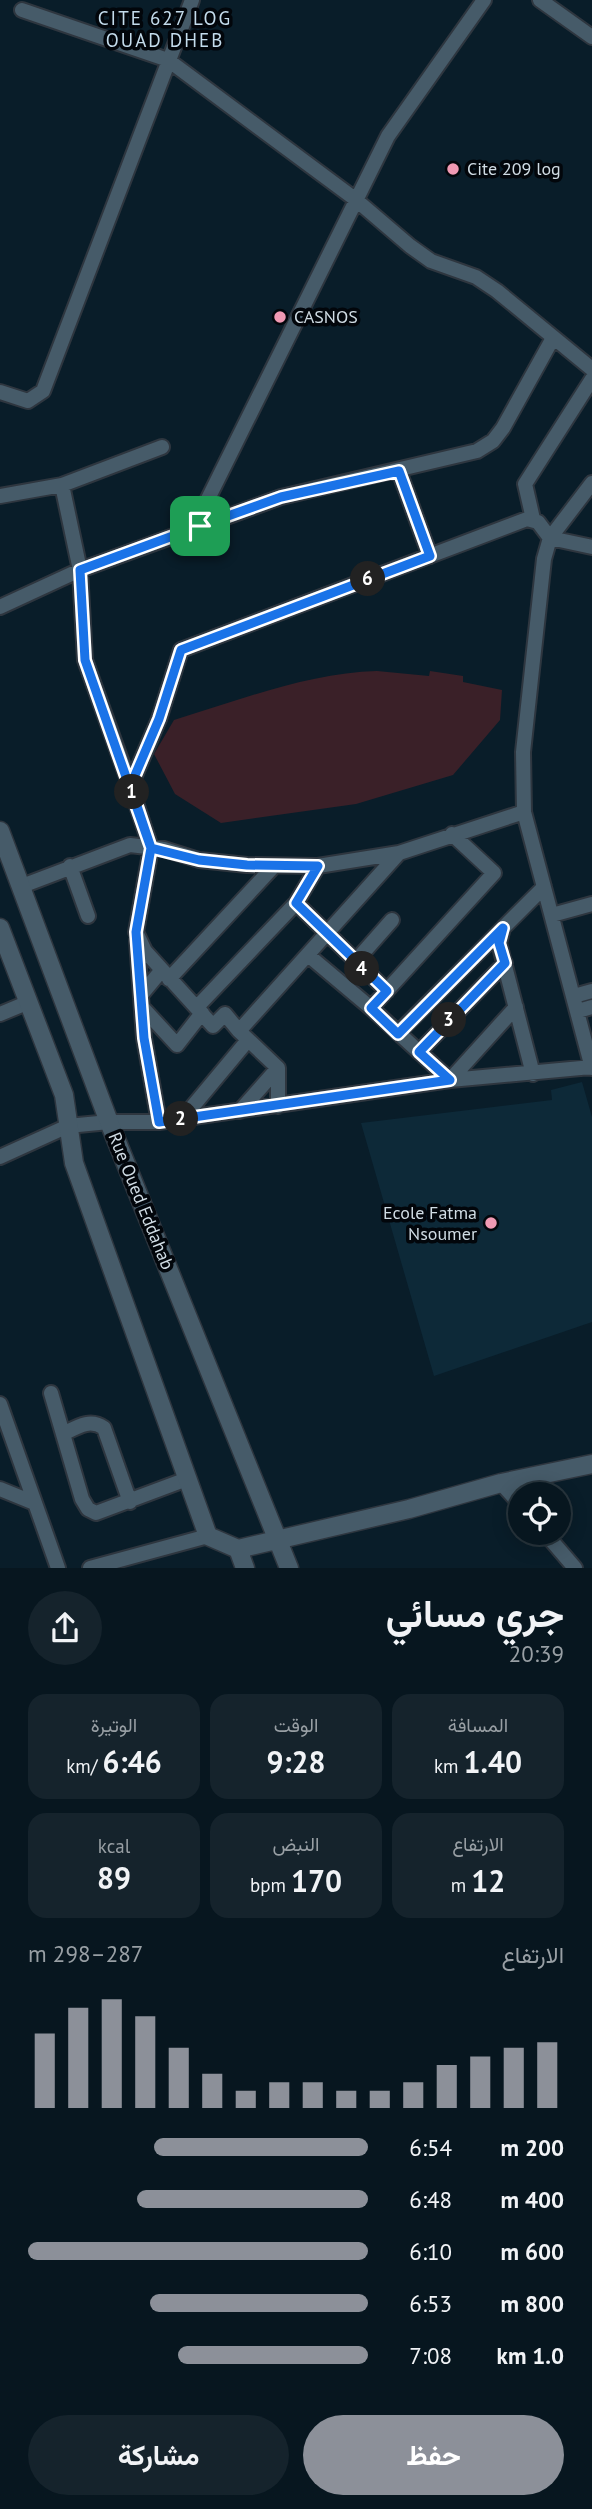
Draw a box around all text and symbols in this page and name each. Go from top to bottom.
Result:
district label: CITE 627 LOG OUAD DHEB [98,6,232,52]
place label: Cite 209 log [467,157,561,180]
marker: Cite 209 log [445,161,461,177]
place label: CASNOS [294,305,358,328]
marker: CASNOS [272,309,288,325]
pin [170,496,230,556]
icon: arrive [181,507,219,545]
pin: 6 [350,562,386,596]
text: 6 [362,566,373,590]
pin: 1 [114,774,150,810]
text: 1 [126,779,137,803]
pin: 4 [344,951,380,986]
text: 4 [356,956,367,980]
pin: 3 [432,1002,466,1038]
text: 3 [443,1007,454,1031]
pin: 2 [164,1102,198,1136]
text: 2 [175,1106,186,1130]
street label: Rue Oued Eddahab [103,1129,180,1273]
place label: Ecole Fatma Nsoumer [383,1201,477,1245]
marker: Ecole Fatma Nsoumer [483,1215,499,1231]
map controls [508,1482,571,1545]
button: locate [508,1482,571,1545]
text: جري مسائي [386,1588,564,1637]
button: share [28,1591,102,1665]
text: 20:39 [509,1639,564,1668]
text: الوتيرة [91,1713,137,1737]
text: الوقت [274,1713,318,1737]
text: المسافة [448,1713,508,1737]
text: 6:46 [103,1742,162,1781]
text: 9:28 [266,1742,326,1781]
text: 1.40 [464,1742,522,1781]
text: /km [66,1754,103,1778]
text: km [434,1754,464,1778]
text: النبض [272,1832,320,1856]
text: الارتفاع [452,1832,504,1856]
text: kcal [98,1834,130,1858]
text: 89 [97,1858,131,1897]
text: 170 [291,1861,342,1900]
text: 12 [471,1861,505,1900]
text: bpm [250,1873,291,1897]
text: m [451,1873,471,1897]
text: 287–298 m [28,1939,143,1968]
text: الارتفاع [502,1940,564,1969]
text: 6:54 [409,2133,452,2162]
text: 200 m [501,2133,564,2162]
text: 6:48 [409,2185,452,2214]
text: 400 m [501,2185,564,2214]
text: 6:10 [409,2237,452,2266]
text: 600 m [501,2237,564,2266]
text: 6:53 [409,2289,452,2318]
text: 800 m [501,2289,564,2318]
text: 7:08 [409,2341,452,2370]
text: 1.0 km [497,2341,564,2370]
button: مشاركة [28,2415,289,2495]
button: حفظ [303,2415,564,2495]

